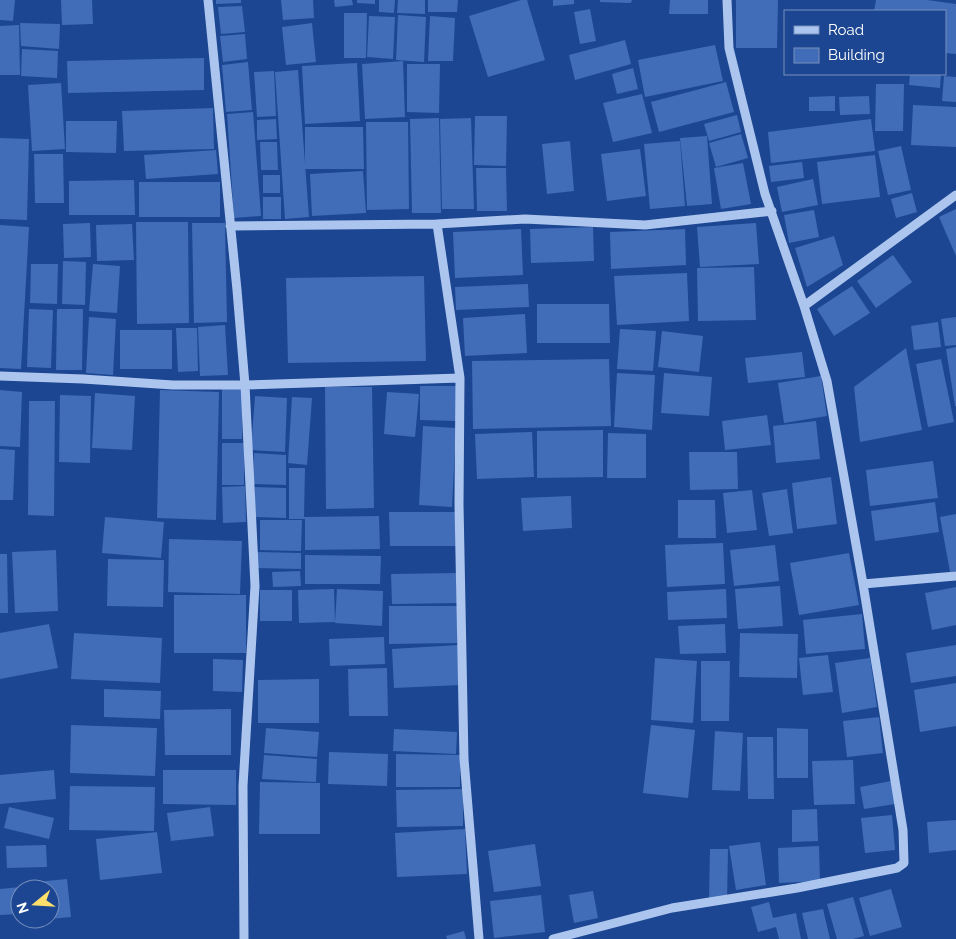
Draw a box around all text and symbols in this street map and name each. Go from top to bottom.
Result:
legend [784,10,946,75]
text: Road [828,21,864,39]
text: Building [828,46,885,64]
north arrow [10,879,60,929]
text: N [13,900,32,916]

